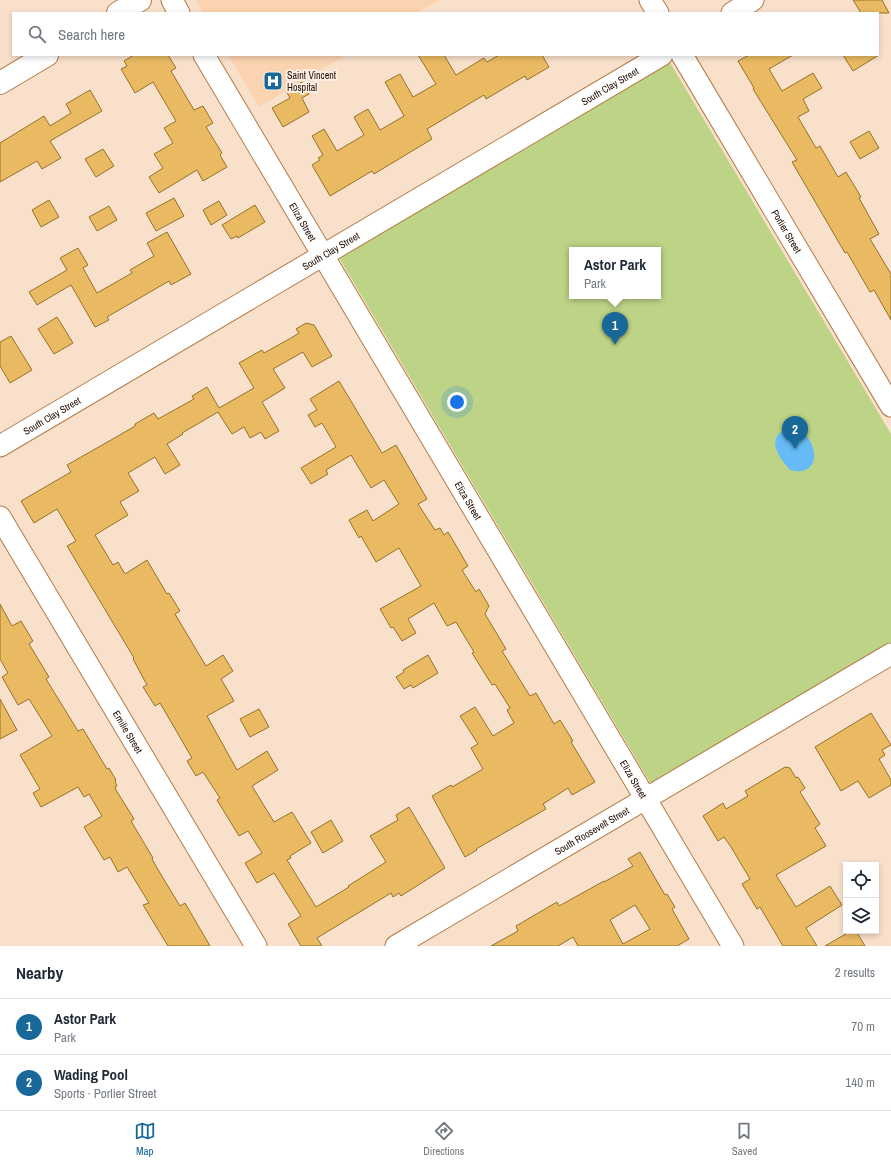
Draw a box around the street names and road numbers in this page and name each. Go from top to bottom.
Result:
street label: South Clay Street [579,64,641,108]
street label: Eliza Street [287,200,320,244]
street label: Porlier Street [769,207,805,256]
street label: South Clay Street [300,228,362,273]
street label: South Clay Street [21,393,83,437]
street label: Eliza Street [452,479,485,523]
street label: Emilie Street [110,708,146,756]
street label: Eliza Street [617,757,651,801]
street label: South Roosevelt Street [552,803,632,858]

